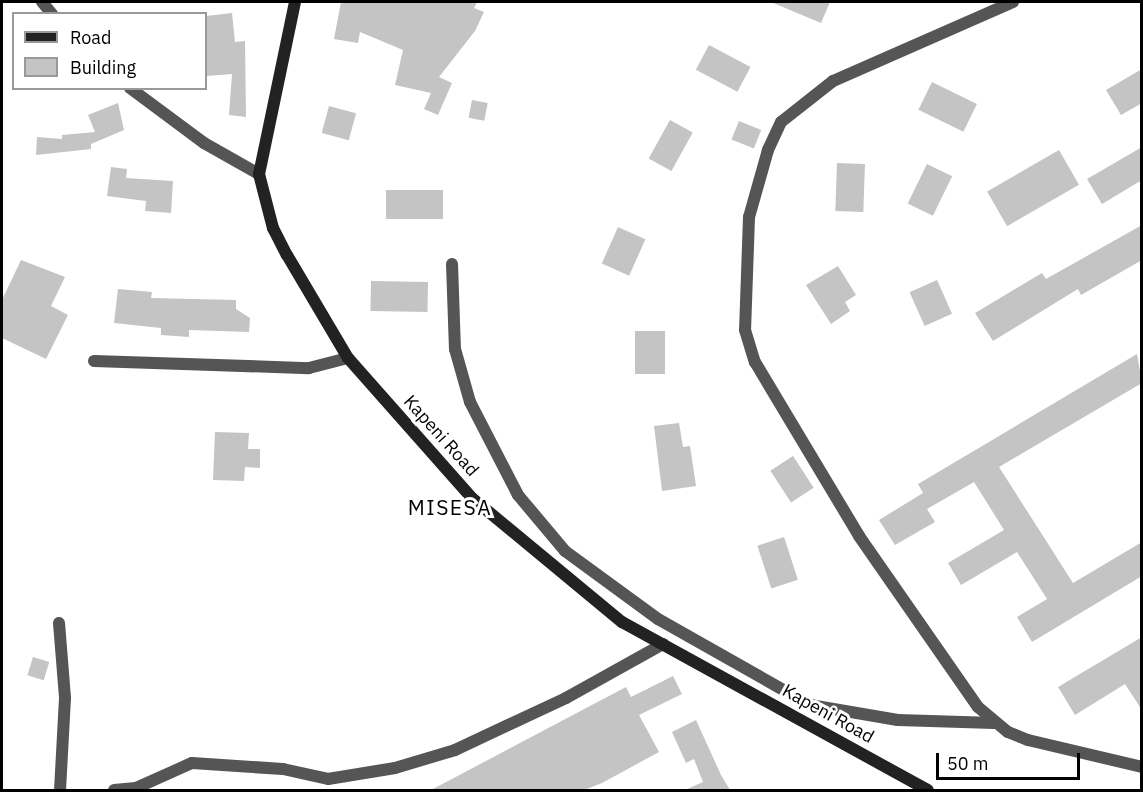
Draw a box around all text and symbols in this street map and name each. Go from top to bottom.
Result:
legend [12,12,207,90]
text: Road [70,26,111,49]
text: Building [70,56,136,79]
street label: Kapeni Road [399,391,483,481]
district label: MISESA [408,494,492,520]
street label: Kapeni Road [778,680,878,748]
scale bar [939,741,1083,779]
text: 50 m [947,752,989,775]

